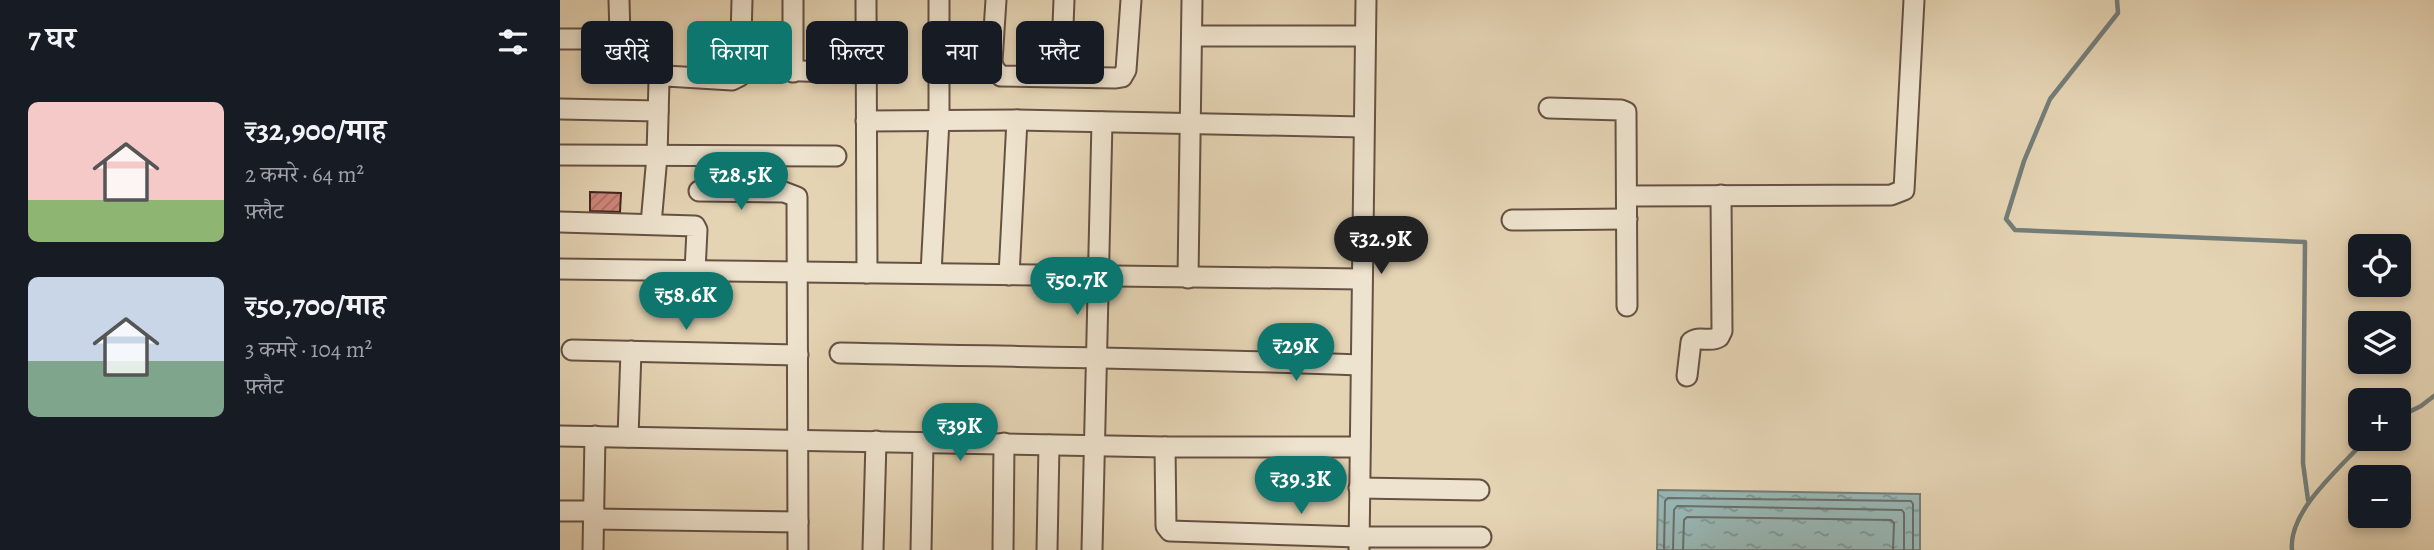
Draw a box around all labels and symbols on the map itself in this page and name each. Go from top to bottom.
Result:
pin: ₹28.5K [684,152,798,212]
pin: ₹32.9K [1324,216,1438,276]
pin: ₹50.7K [1020,258,1134,317]
pin: ₹58.6K [629,272,743,332]
pin: ₹29K [1255,324,1337,383]
pin: ₹39K [919,404,1001,463]
pin: ₹39.3K [1244,456,1358,516]

